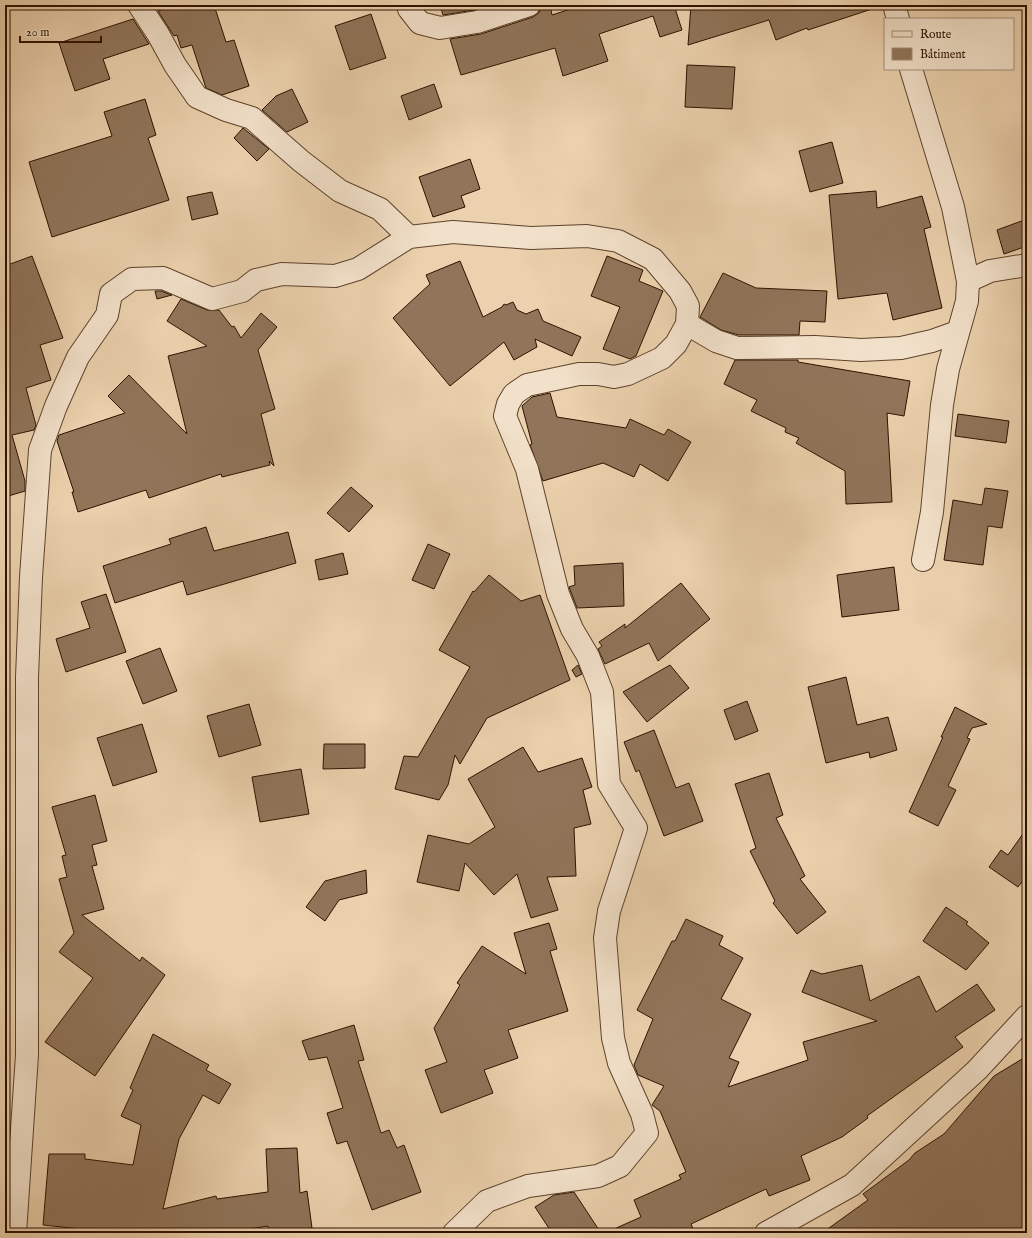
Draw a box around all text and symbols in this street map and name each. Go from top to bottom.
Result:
scale bar [20,18,101,44]
legend [884,18,1014,70]
text: 20 m [26,25,49,40]
text: Route [920,27,952,42]
text: Bâtiment [920,47,966,62]

